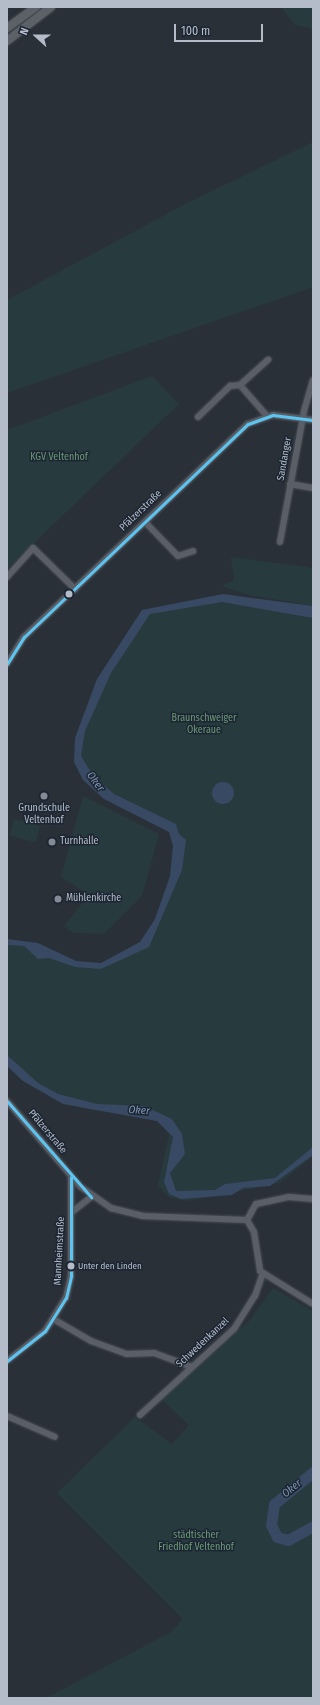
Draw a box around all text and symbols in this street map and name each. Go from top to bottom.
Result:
north arrow [16,16,56,56]
scale bar [176,16,265,42]
text: 100 m [181,24,210,38]
text: N [17,26,32,37]
street label: Sandanger [275,436,295,482]
park label: KGV Veltenhof [30,452,88,464]
street label: Pfälzerstraße [118,488,164,534]
unlabelled marker [64,589,74,599]
park label: Braunschweiger Okeraue [172,712,236,736]
water label: Oker [83,770,107,794]
marker: Grundschule Veltenhof [39,791,49,801]
place label: Grundschule Veltenhof [18,802,70,826]
place label: Turnhalle [60,836,98,848]
marker: Turnhalle [47,837,57,847]
place label: Mühlenkirche [66,893,121,905]
marker: Mühlenkirche [53,894,63,904]
water label: Oker [128,1104,150,1118]
street label: Pfälzerstraße [25,1108,69,1156]
street label: Mannheimstraße [52,1216,68,1286]
marker: Unter den Linden [66,1261,76,1271]
place label: Unter den Linden [78,1261,142,1271]
street label: Schwedenkanzel [174,1316,232,1370]
water label: Oker [280,1477,304,1501]
park label: städtischer Friedhof Veltenhof [158,1529,234,1552]

